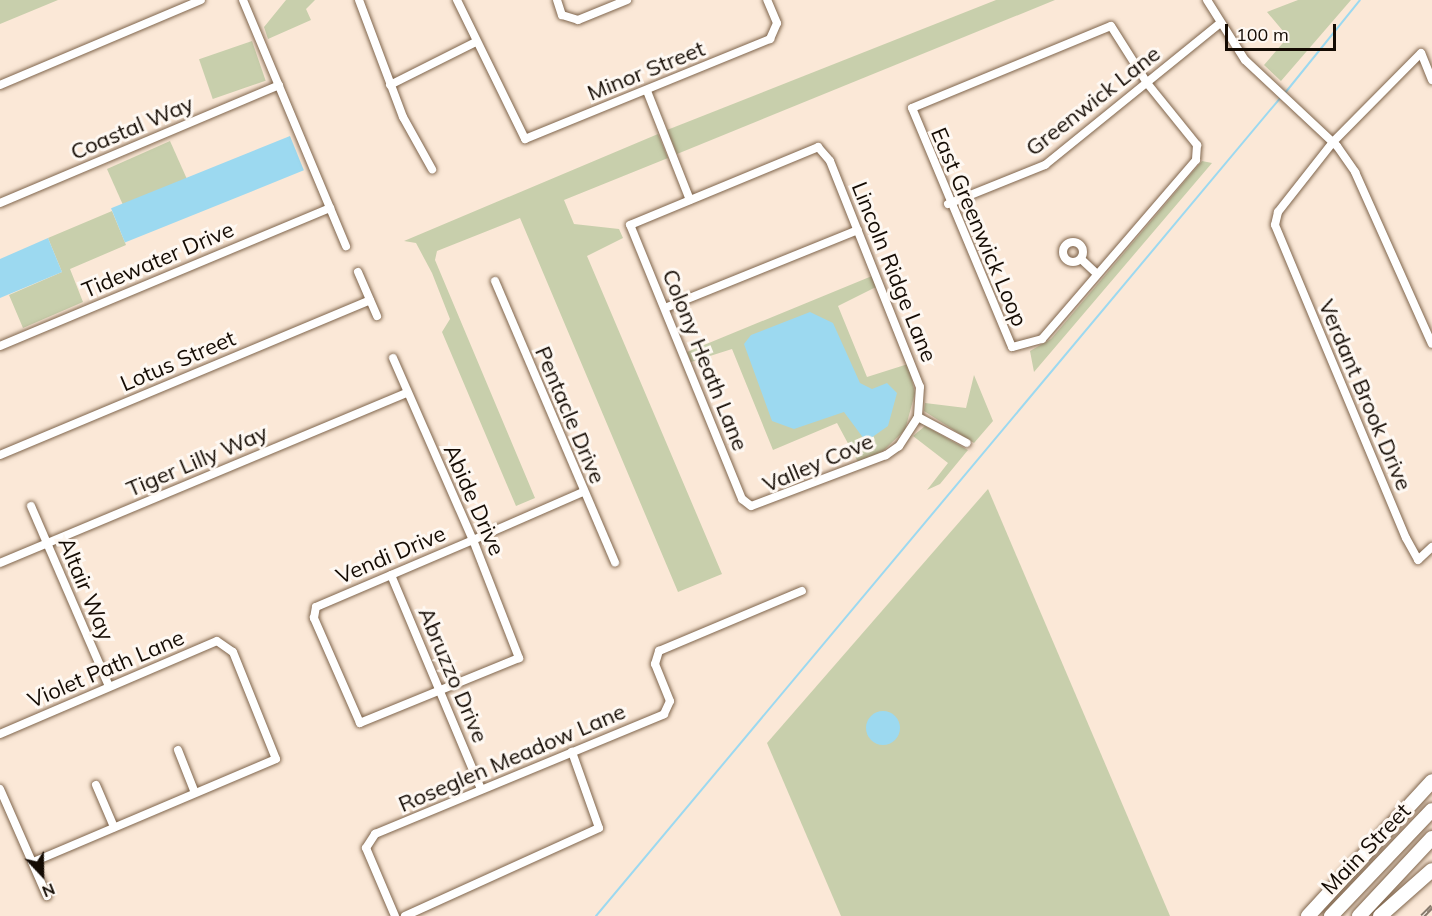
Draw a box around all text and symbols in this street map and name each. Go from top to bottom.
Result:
scale bar [1228,12,1339,50]
text: 100 m [1236,23,1289,46]
street label: Minor Street [584,36,708,106]
street label: Greenwick Lane [1021,40,1165,162]
street label: Coastal Way [67,90,197,166]
street label: East Greenwick Loop [925,124,1033,330]
street label: Lincoln Ridge Lane [846,178,942,366]
street label: Tidewater Drive [78,216,238,304]
street label: Colony Heath Lane [657,265,753,455]
street label: Verdant Brook Drive [1313,296,1417,494]
street label: Lotus Street [117,325,239,397]
street label: Pentacle Drive [529,342,611,488]
street label: Tiger Lilly Way [123,419,271,503]
street label: Valley Cove [759,428,877,498]
street label: Abide Drive [438,440,510,560]
street label: Vendi Drive [332,520,450,590]
street label: Altair Way [53,534,119,644]
street label: Abruzzo Drive [413,604,493,746]
street label: Violet Path Lane [24,624,188,714]
street label: Roseglen Meadow Lane [395,698,629,818]
street label: Main Street [1316,798,1416,900]
north arrow [12,844,72,904]
text: N [39,879,58,902]

